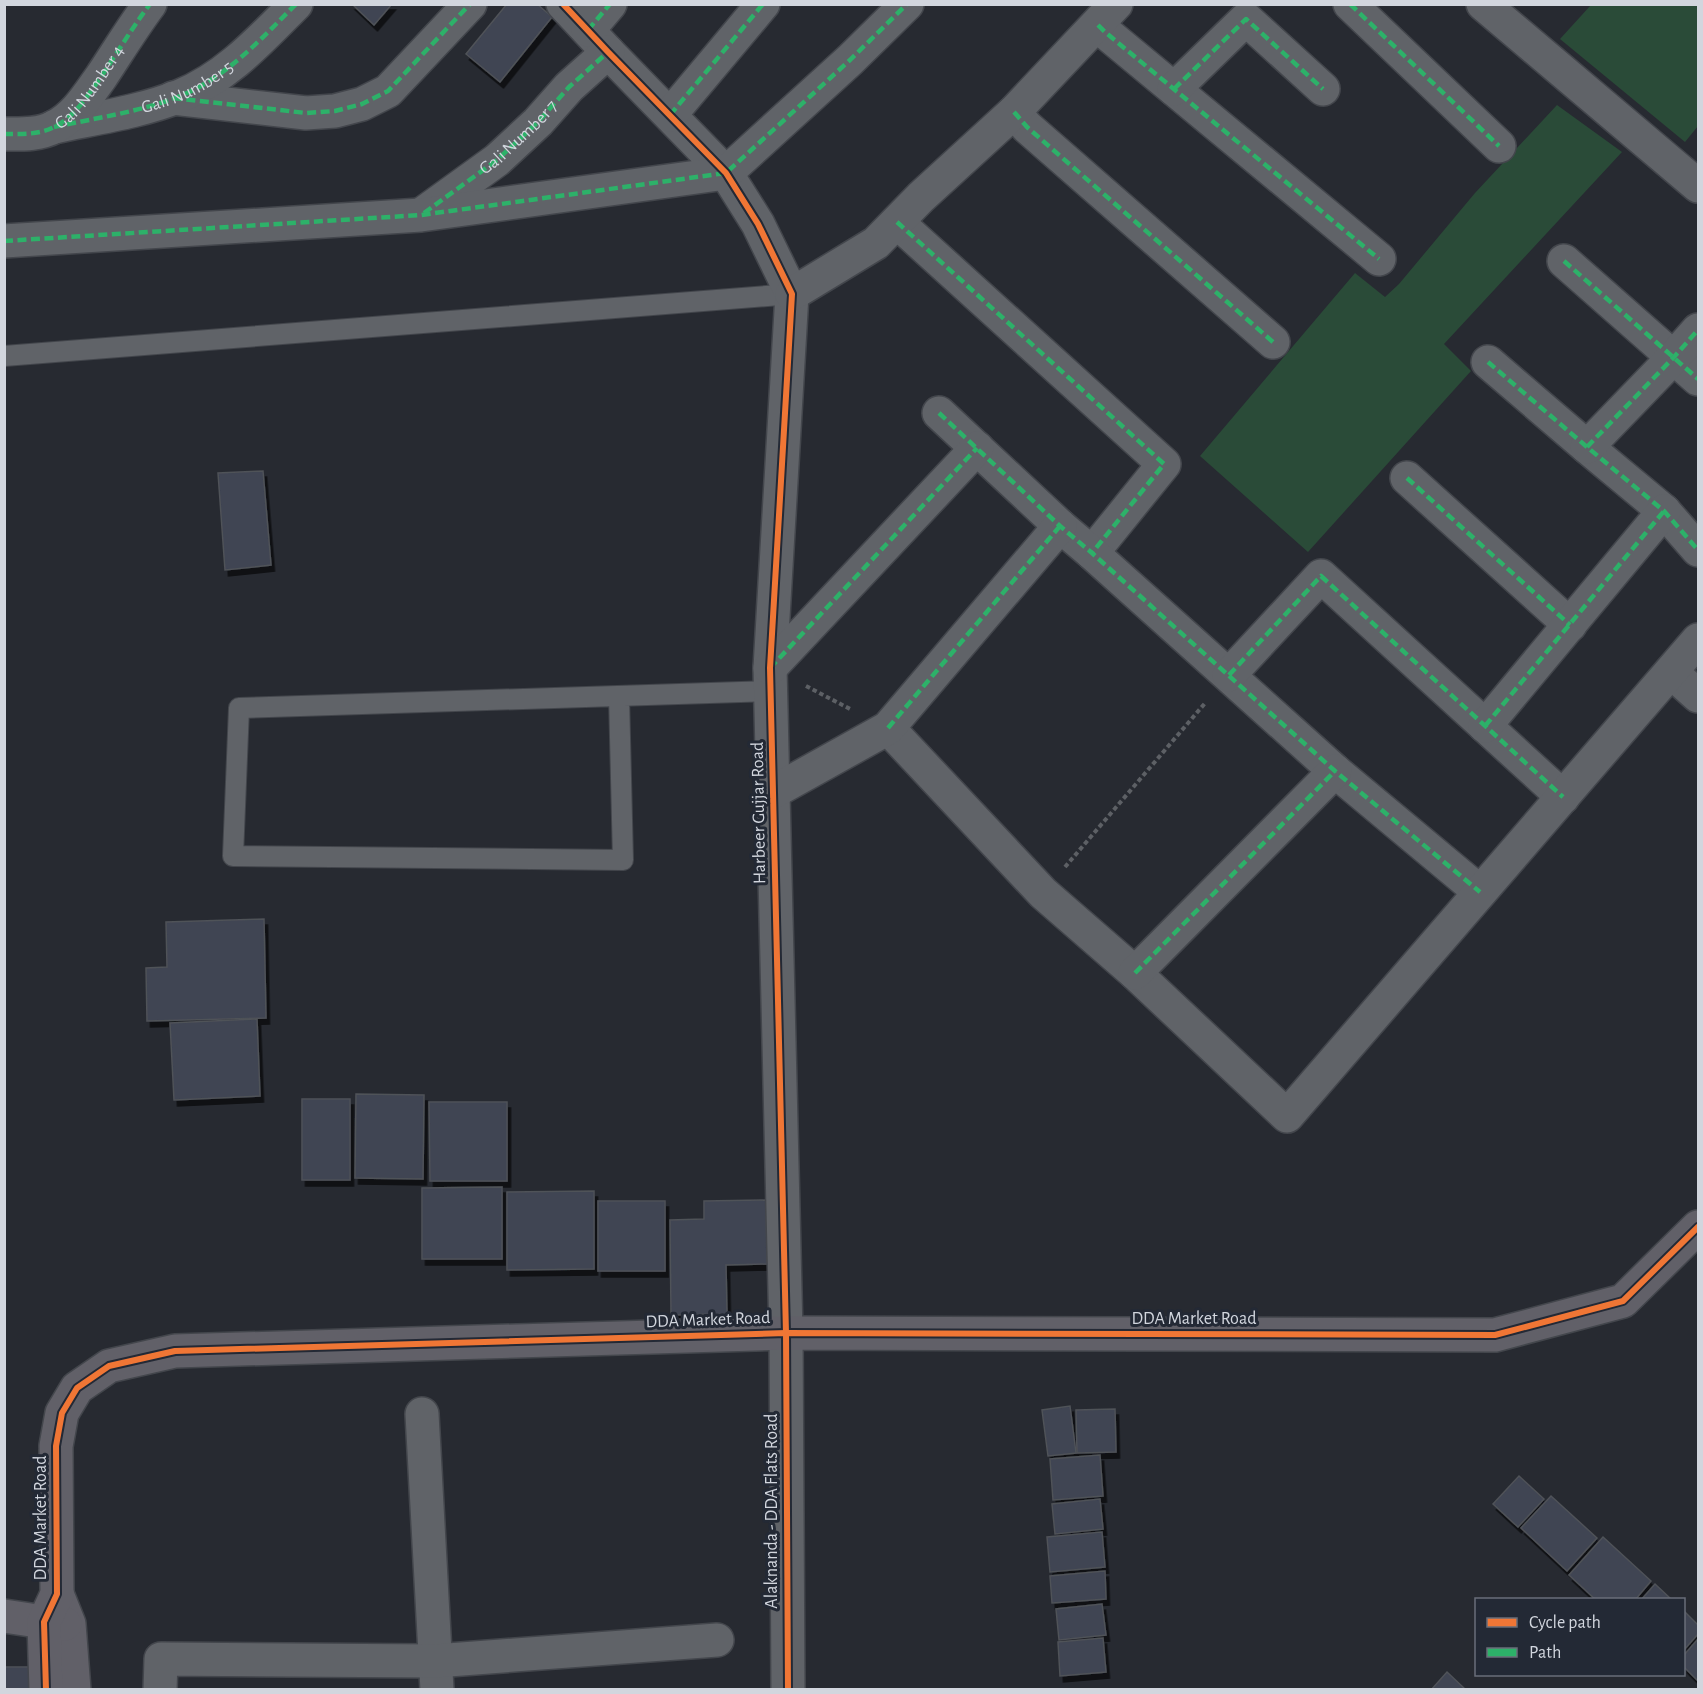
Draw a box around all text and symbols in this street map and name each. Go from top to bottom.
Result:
street label: Gali Number 4 [52,42,128,133]
street label: Gali Number 5 [140,58,237,117]
street label: Gali Number 7 [476,97,562,178]
street label: Harbeer Gujjar Road [749,742,769,884]
street label: DDA Market Road [645,1309,771,1331]
street label: DDA Market Road [1131,1310,1257,1328]
street label: Alaknanda - DDA Flats Road [763,1413,781,1609]
street label: DDA Market Road [32,1455,50,1581]
legend [1475,1598,1685,1676]
text: Cycle path [1529,1614,1601,1632]
text: Path [1529,1644,1561,1662]

